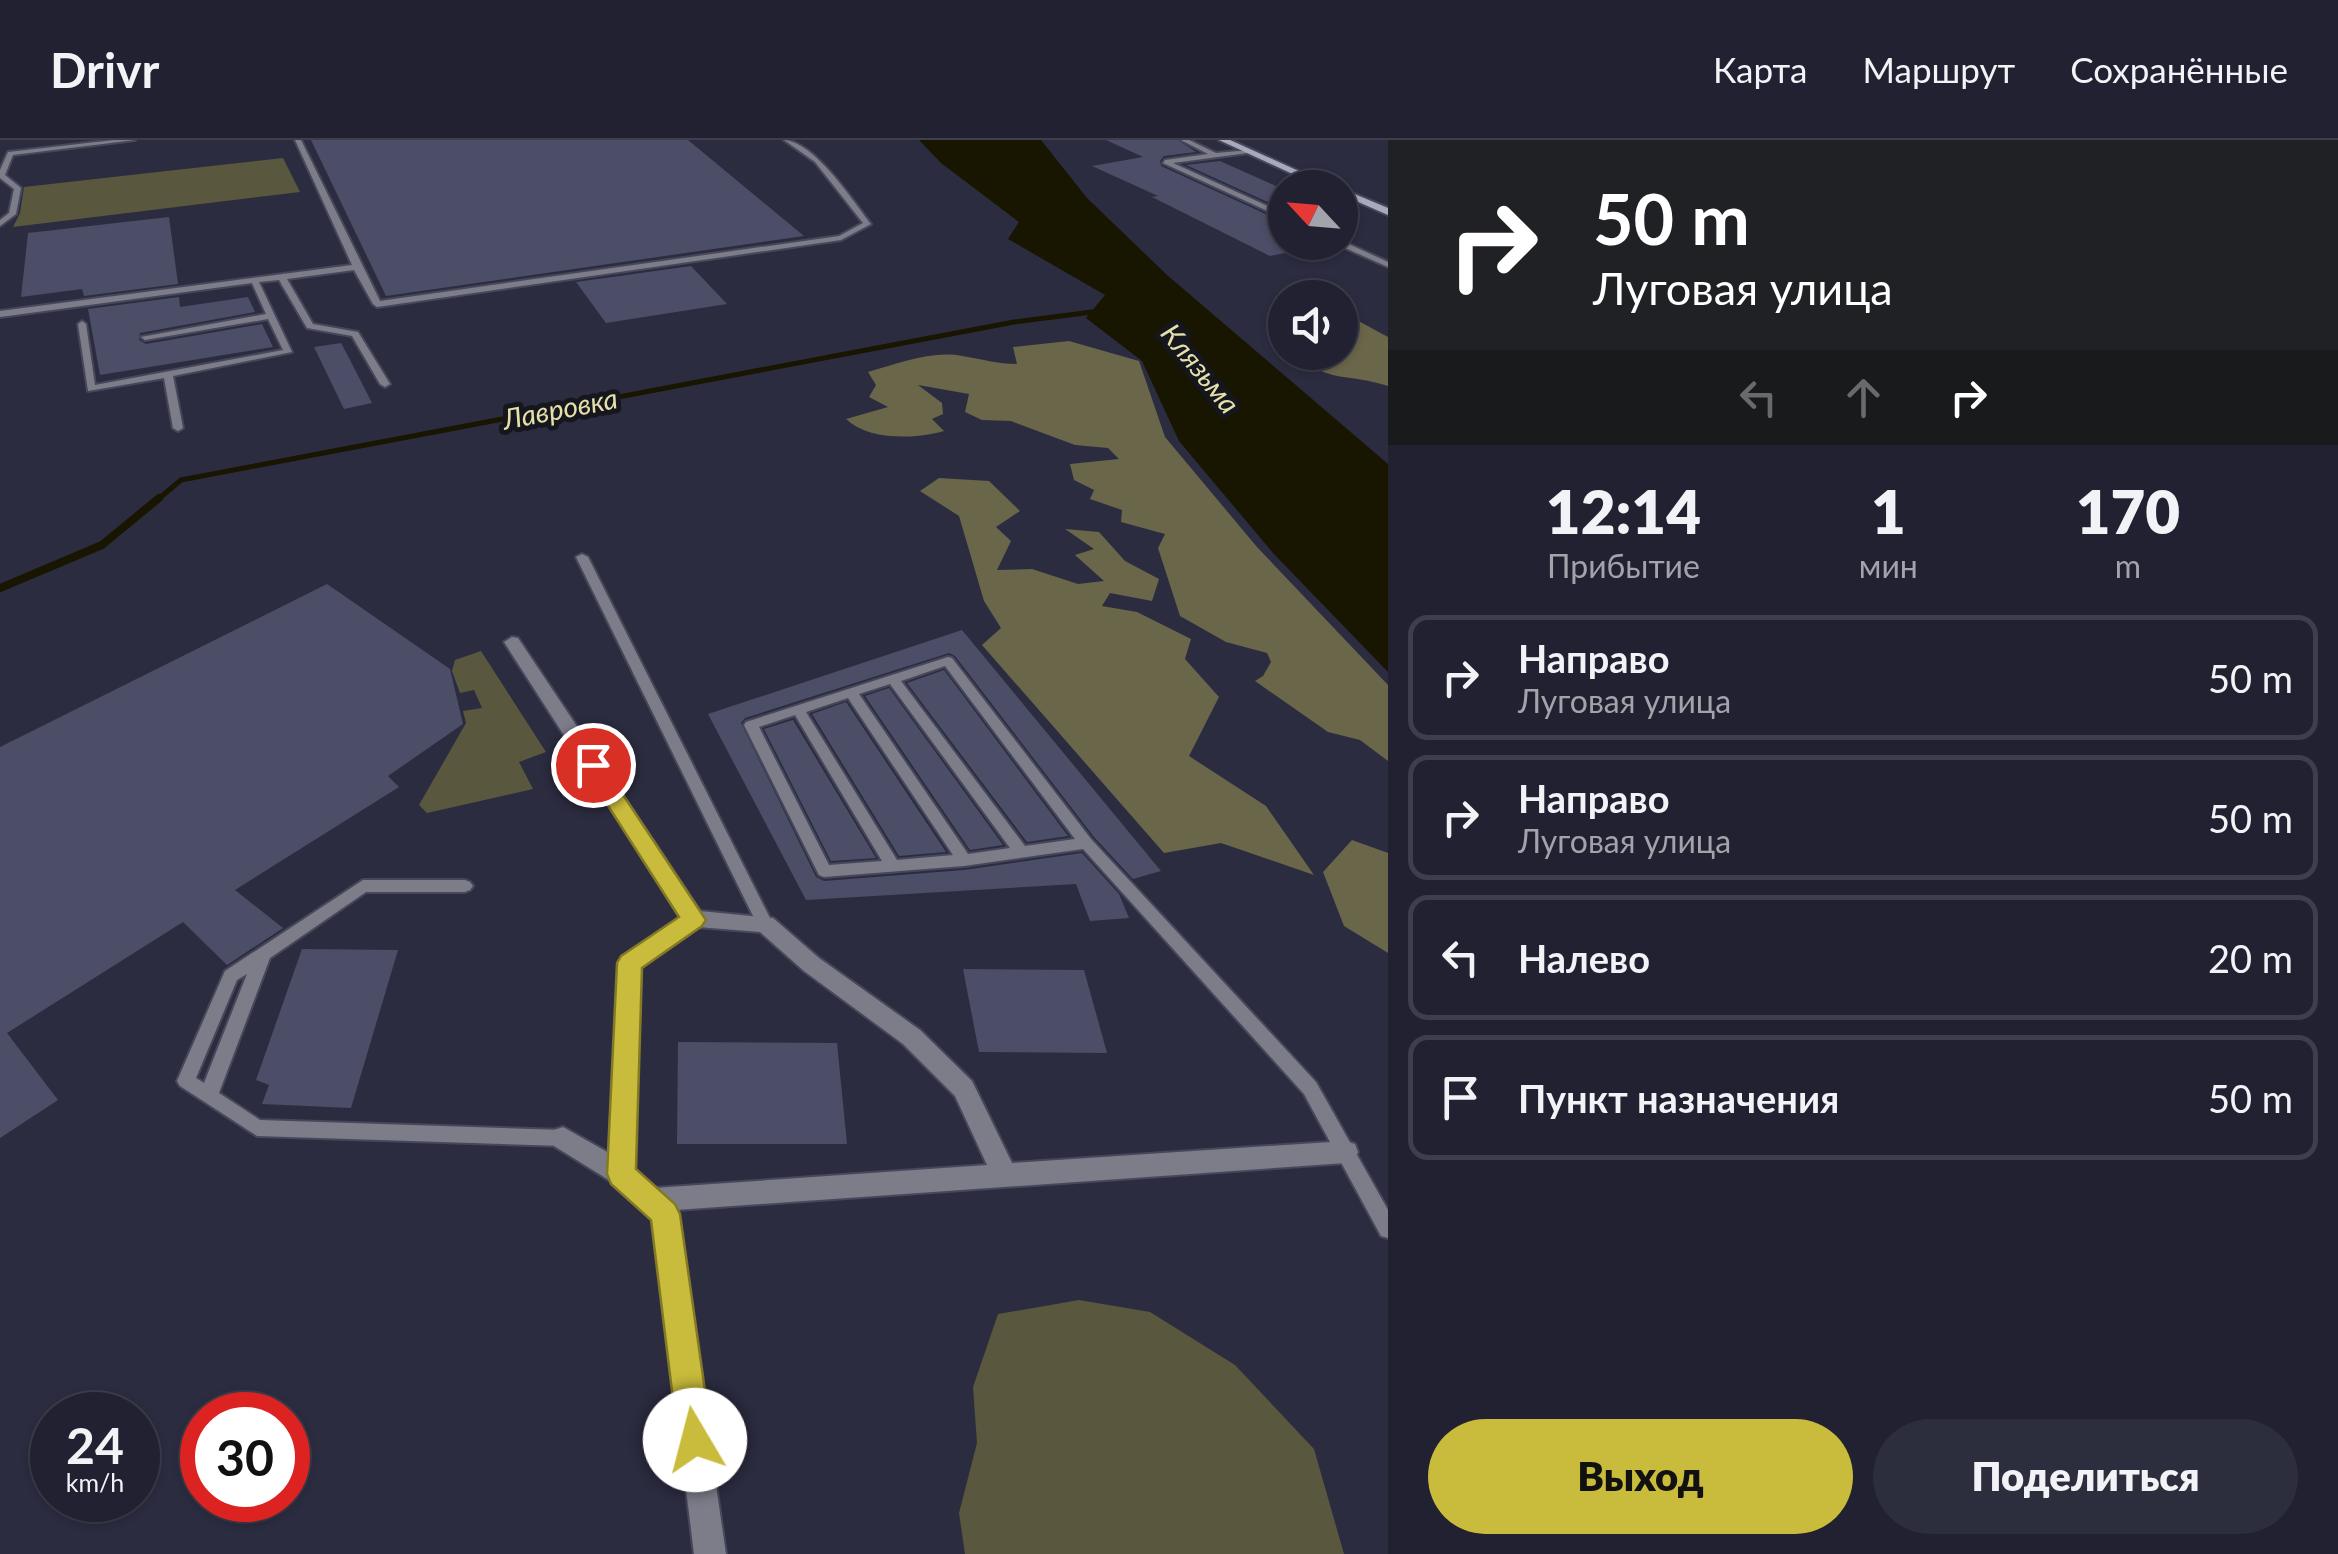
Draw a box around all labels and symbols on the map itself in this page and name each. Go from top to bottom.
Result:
north arrow [1268,170,1358,260]
water label: Клязьма [1155,316,1247,420]
water label: Лавровка [498,380,620,436]
pin [551,723,636,808]
position arrow [643,1388,747,1492]
speed limit sign: 30 [180,1392,310,1522]

